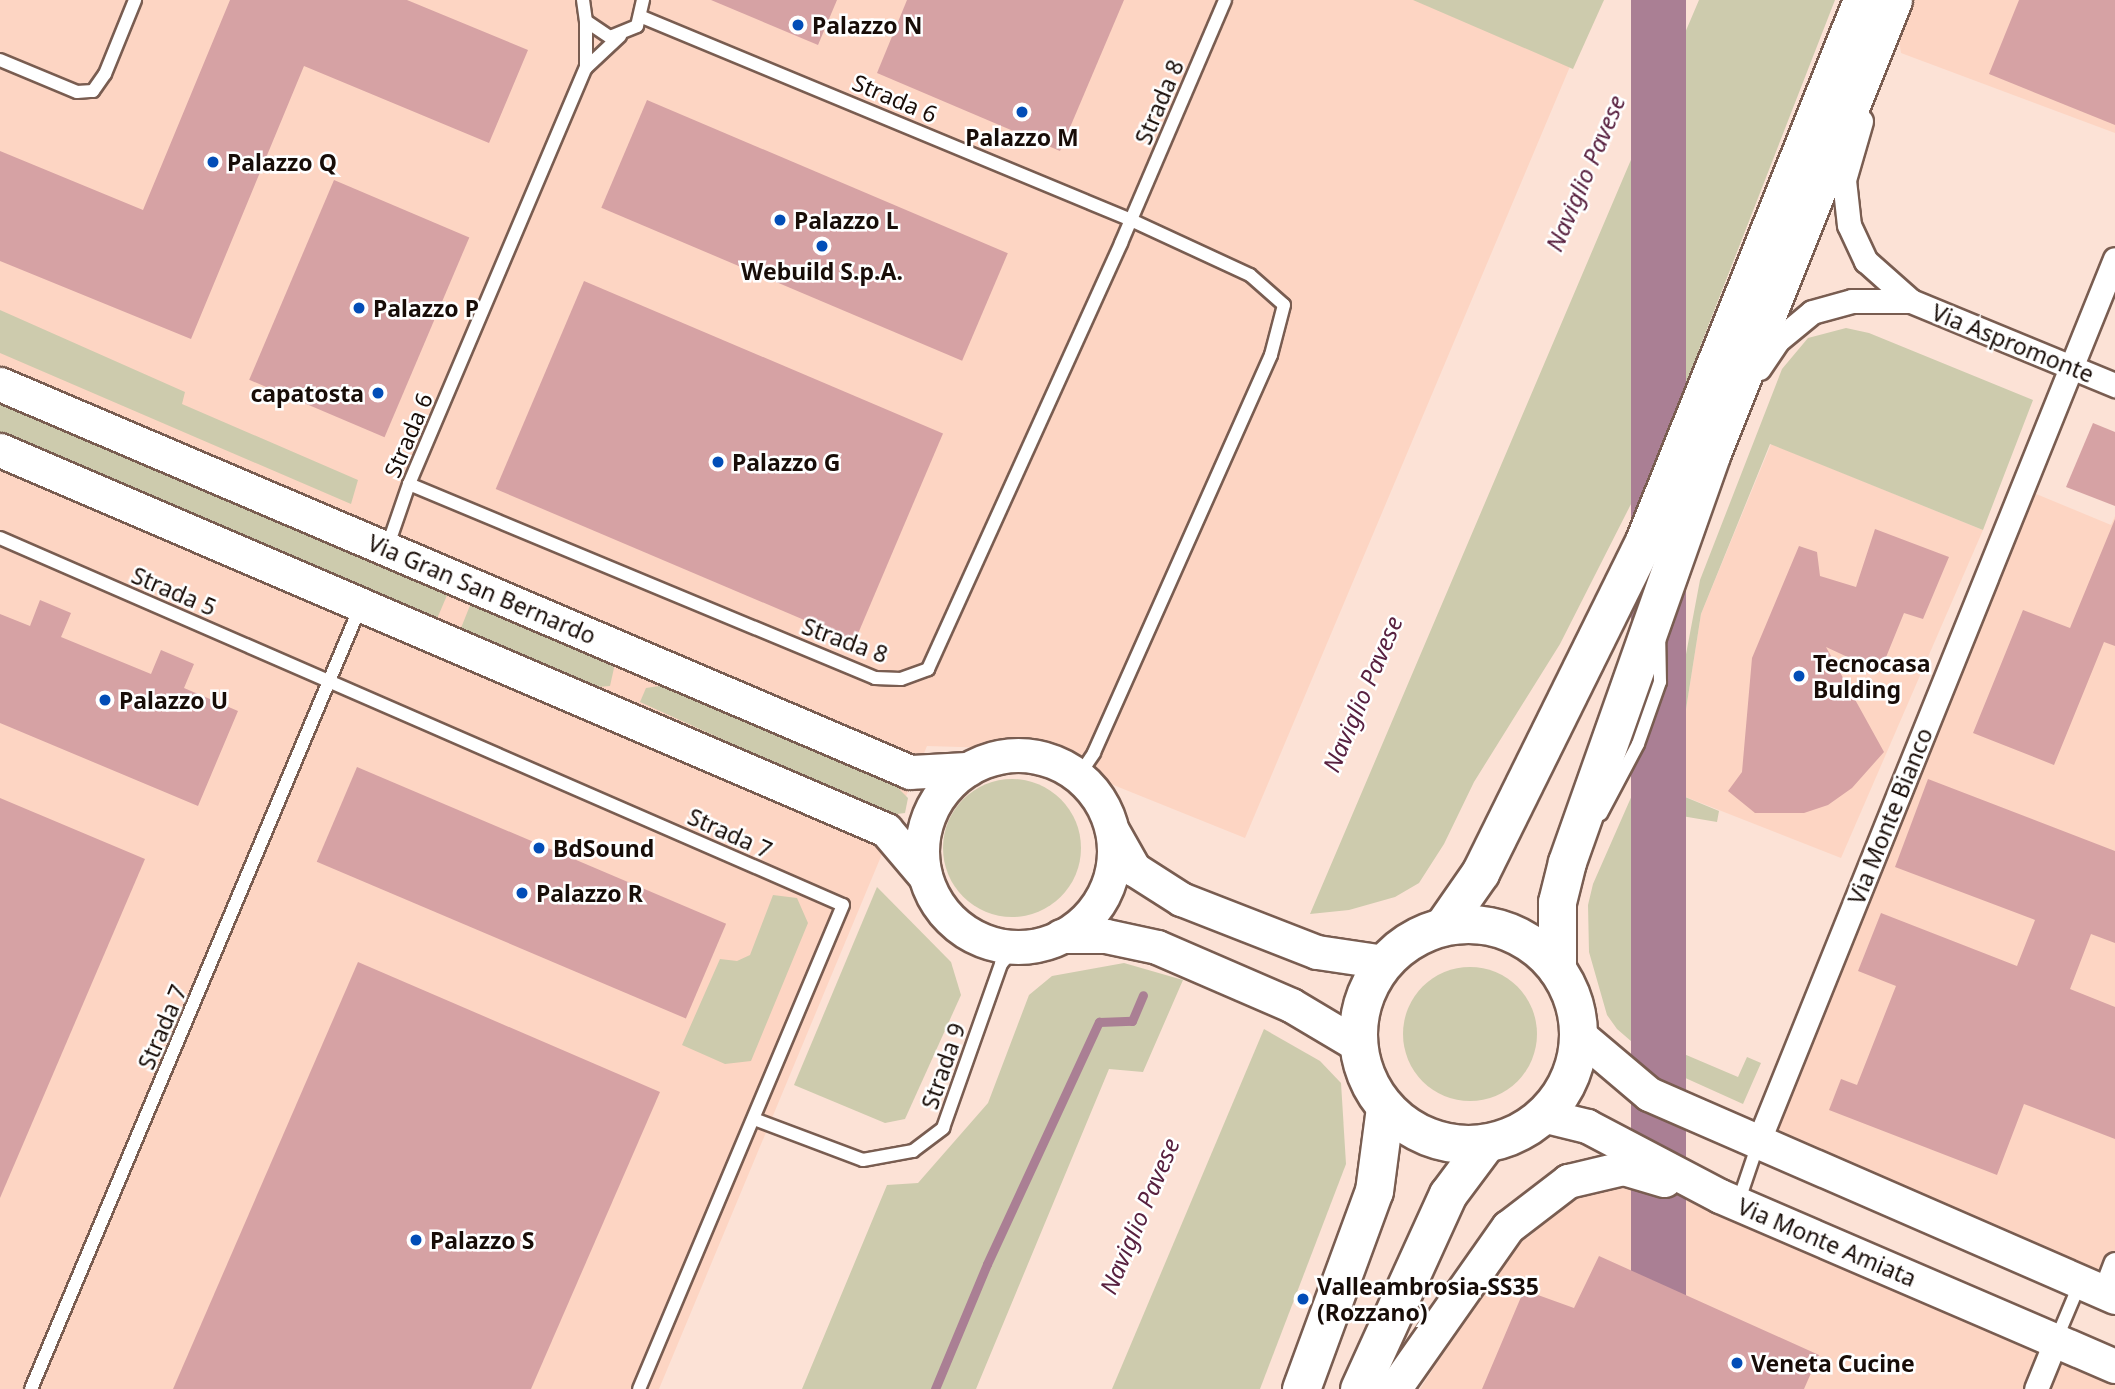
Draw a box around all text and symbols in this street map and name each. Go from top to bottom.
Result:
place label: Palazzo N [812,11,922,39]
marker: Palazzo N [790,17,806,33]
street label: Strada 8 [1129,56,1189,148]
street label: Strada 6 [849,68,941,128]
water label: Naviglio Pavese [1539,91,1631,255]
marker: Palazzo M [1014,104,1030,120]
place label: Palazzo M [965,123,1079,151]
place label: Palazzo Q [227,148,337,176]
marker: Palazzo Q [205,154,221,170]
place label: Palazzo L [794,206,899,234]
marker: Palazzo L [772,212,788,228]
marker: Webuild S.p.A. [814,238,830,254]
place label: Webuild S.p.A. [741,257,903,285]
place label: Palazzo P [373,294,479,322]
street label: Via Aspromonte [1928,298,2098,388]
marker: Palazzo P [351,300,367,316]
place label: capatosta [250,379,364,407]
marker: capatosta [370,385,386,401]
street label: Strada 6 [378,389,438,481]
place label: Palazzo G [732,448,840,476]
marker: Palazzo G [710,454,726,470]
street label: Via Gran San Bernardo [364,528,600,650]
street label: Strada 5 [128,561,220,621]
street label: Strada 8 [798,612,892,668]
water label: Naviglio Pavese [1316,612,1408,776]
place label: Tecnocasa Bulding [1813,649,1931,703]
marker: Tecnocasa Bulding [1791,668,1807,684]
place label: Palazzo U [119,686,228,714]
marker: Palazzo U [97,692,113,708]
street label: Via Monte Bianco [1842,724,1938,908]
street label: Strada 7 [684,802,776,864]
place label: BdSound [553,834,654,862]
marker: BdSound [531,840,547,856]
place label: Palazzo R [536,879,643,907]
marker: Palazzo R [514,885,530,901]
street label: Strada 7 [132,981,192,1073]
street label: Strada 9 [915,1019,971,1113]
water label: Naviglio Pavese [1093,1134,1185,1298]
street label: Via Monte Amiata [1734,1192,1920,1292]
place label: Palazzo S [430,1226,534,1254]
marker: Palazzo S [408,1232,424,1248]
place label: Valleambrosia-SS35 (Rozzano) [1317,1272,1539,1326]
marker: Valleambrosia-SS35 (Rozzano) [1295,1291,1311,1307]
place label: Veneta Cucine [1751,1349,1915,1377]
marker: Veneta Cucine [1729,1355,1745,1371]

